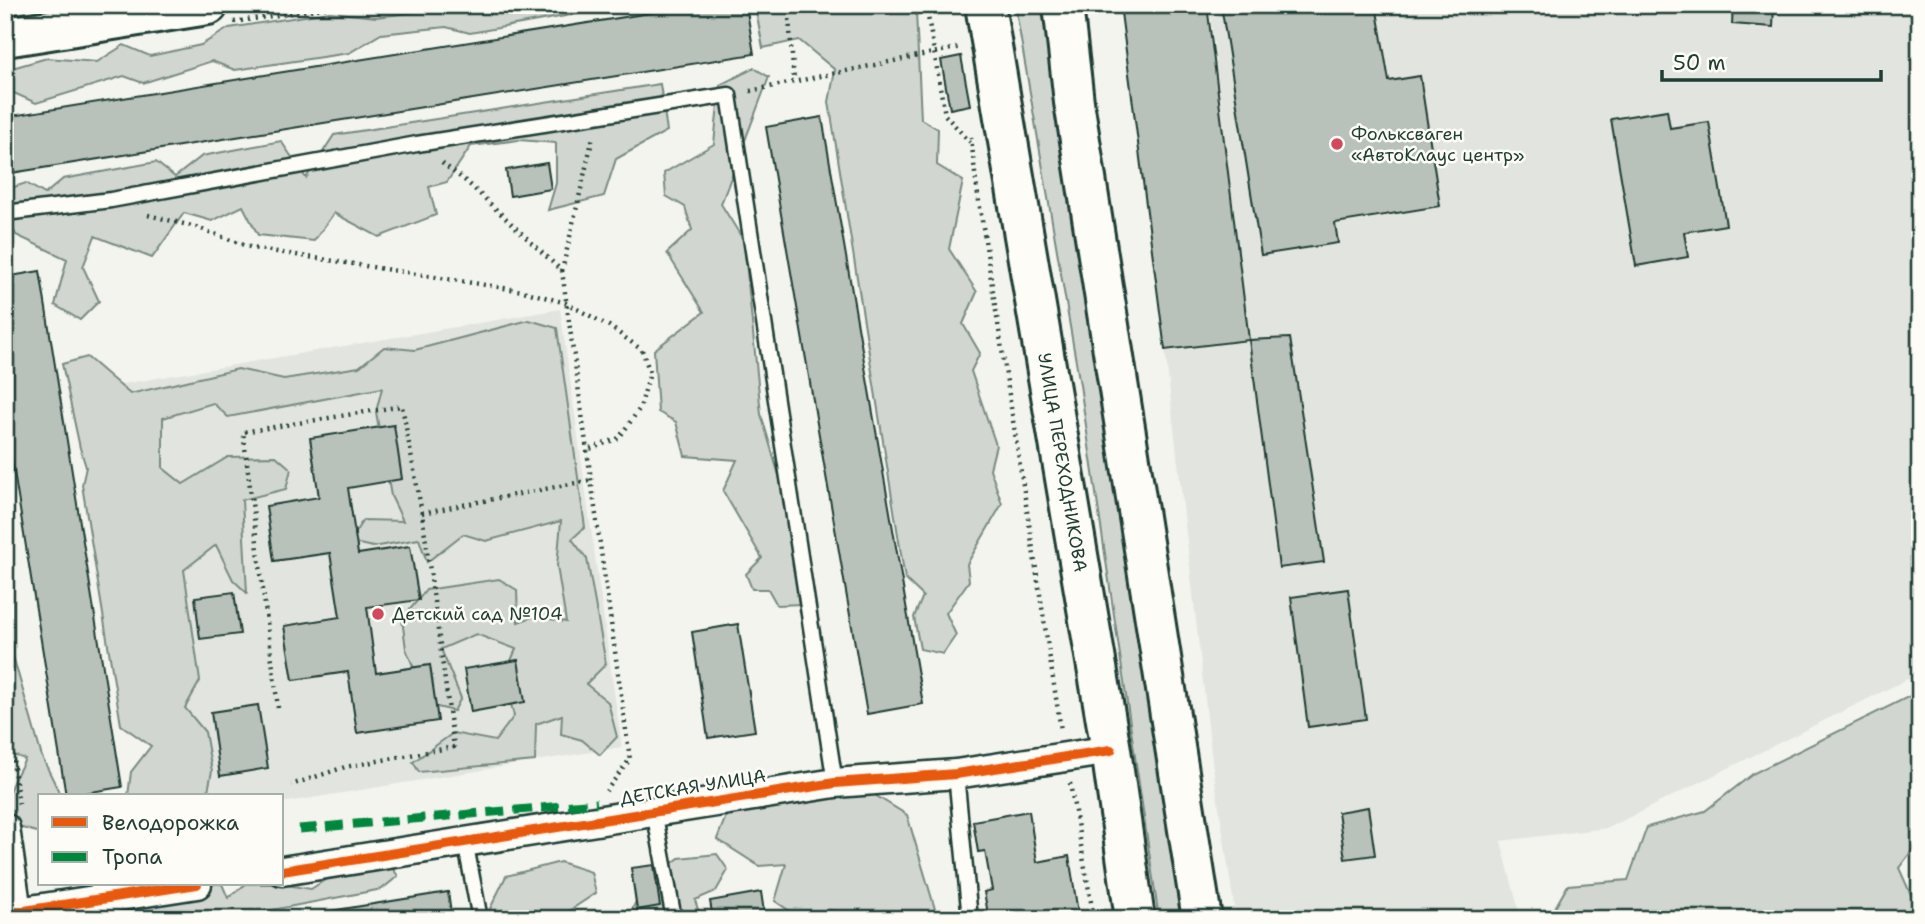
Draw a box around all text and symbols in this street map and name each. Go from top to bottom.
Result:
scale bar [1662,38,1881,82]
text: 50 m [1673,49,1726,77]
place label: Фольксваген «АвтоКлаус центр» [1351,122,1524,167]
marker: Фольксваген «АвтоКлаус центр» [1329,136,1345,152]
street label: УЛИЦА ПЕРЕХОДНИКОВА [1032,351,1093,574]
place label: Детский сад №104 [392,602,563,626]
marker: Детский сад №104 [370,606,386,622]
street label: ДЕТСКАЯ УЛИЦА [618,764,768,810]
legend [38,794,284,886]
text: Велодорожка [102,809,239,837]
text: Тропа [102,843,162,871]

